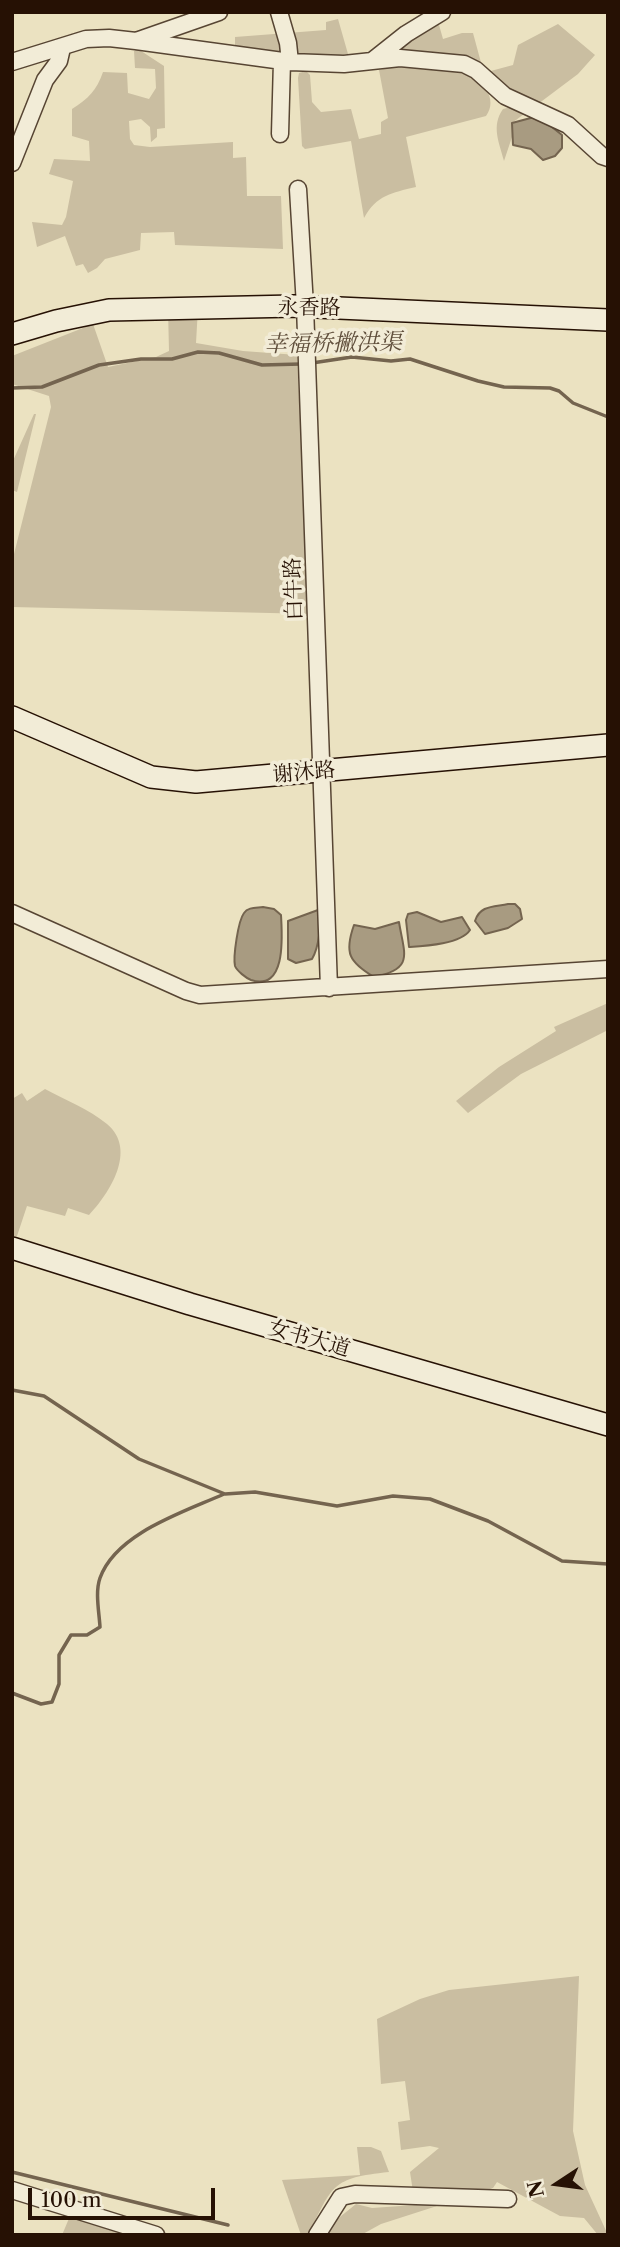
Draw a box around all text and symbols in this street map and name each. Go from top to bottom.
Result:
street label: 永香路 [277,295,341,321]
water label: 幸福桥撇洪渠 [264,329,402,359]
street label: 白牛路 [280,557,308,621]
street label: 谢沐路 [272,758,336,788]
street label: 女书大道 [265,1315,353,1363]
north arrow [522,2149,592,2219]
scale bar [32,2174,219,2218]
text: N [523,2178,549,2199]
text: 100 m [41,2187,102,2212]

